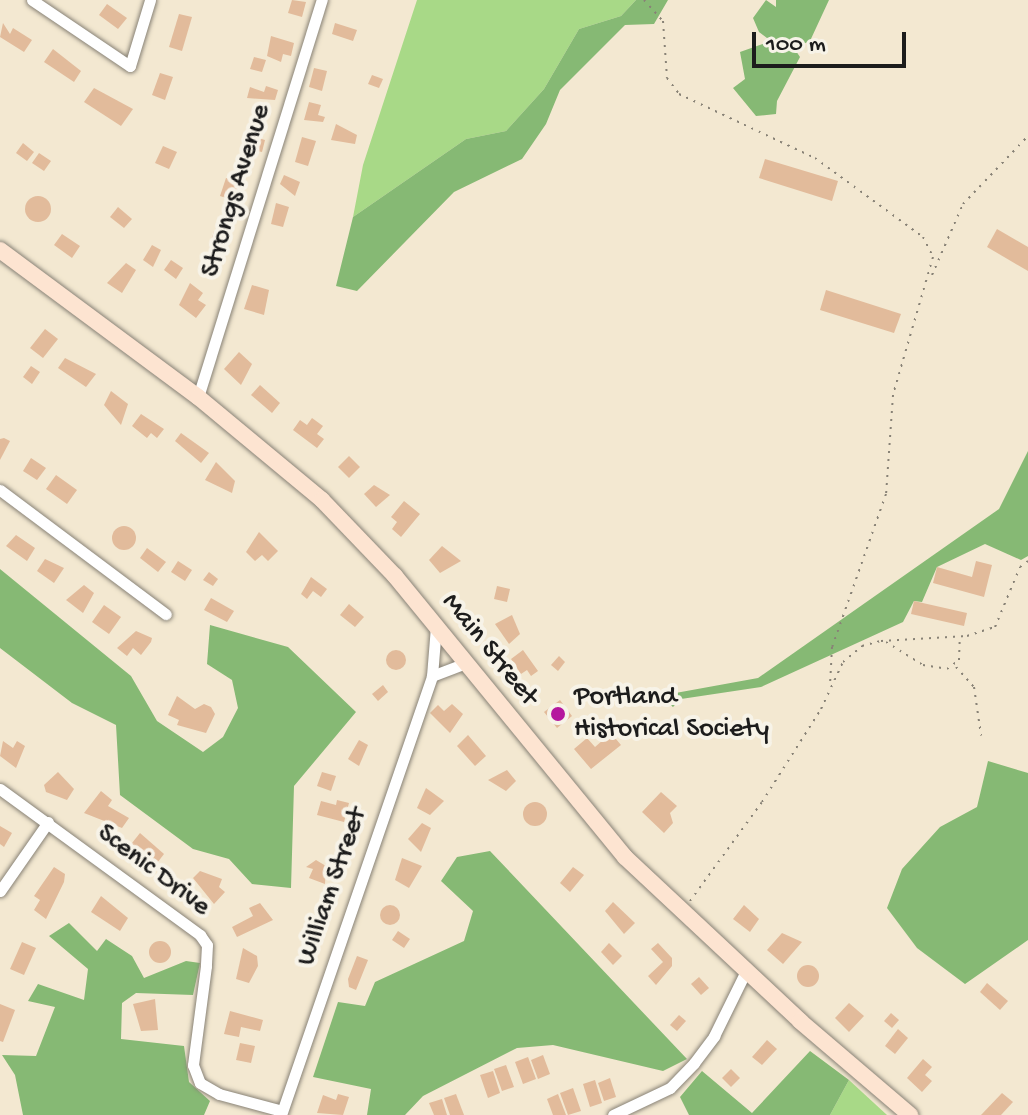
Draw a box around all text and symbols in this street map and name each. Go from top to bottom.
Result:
scale bar [756,16,910,66]
text: 100 m [766,31,826,60]
street label: Strongs Avenue [195,100,279,282]
street label: Main Street [433,587,545,713]
place label: Portland Historical Society [574,681,769,747]
marker: Portland Historical Society [549,705,567,723]
street label: William Street [290,804,376,970]
street label: Scenic Drive [90,817,216,925]

